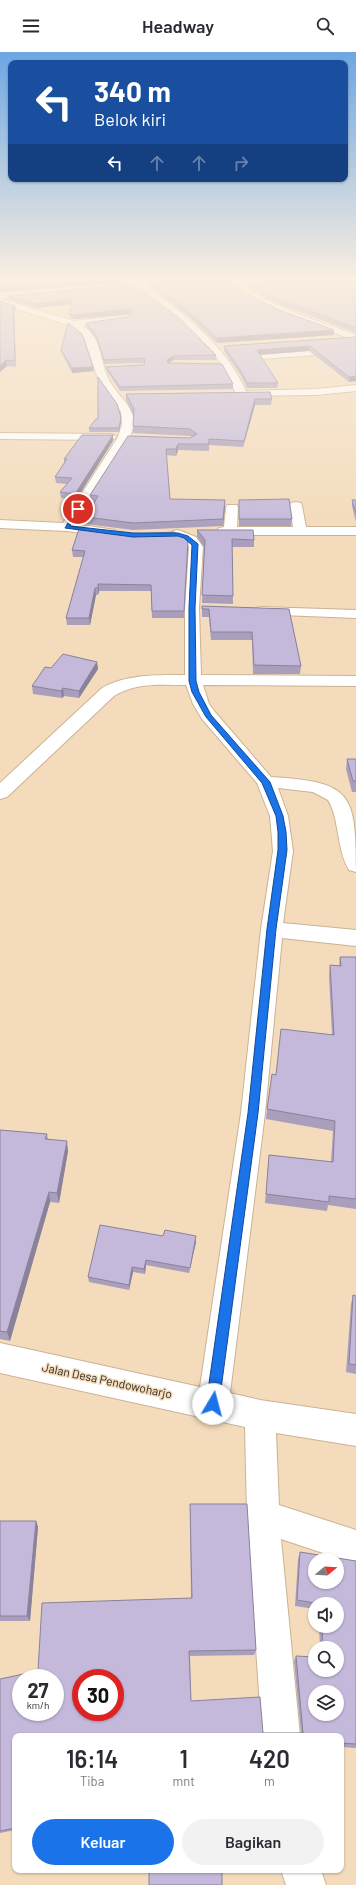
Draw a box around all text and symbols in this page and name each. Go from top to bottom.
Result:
icon: menu [20,15,42,37]
text: Headway [142,15,214,37]
icon: search [314,15,336,37]
text: 340 m [94,74,171,108]
icon: left [28,76,80,128]
text: Belok kiri [94,108,166,130]
icon: left [104,152,126,174]
icon: ahead [146,152,168,174]
icon: ahead [188,152,210,174]
icon: right [230,152,252,174]
pin [61,492,95,526]
icon: arrive [67,498,89,520]
street label: Jalan Desa Pendowoharjo [41,1359,174,1401]
position arrow [192,1383,234,1425]
north arrow [308,1553,344,1589]
map controls [308,1553,344,1721]
button: sound [308,1597,344,1633]
button: search [308,1641,344,1677]
speed limit sign: 30 [72,1669,124,1721]
text: 27 [27,1678,49,1702]
button: layers [308,1685,344,1721]
text: km/h [27,1699,49,1711]
text: 16:14 [66,1744,118,1773]
text: 1 [179,1744,188,1773]
text: 420 [249,1744,290,1773]
text: Tiba [80,1773,104,1789]
text: mnt [172,1773,195,1789]
text: m [264,1773,275,1789]
button: Keluar [32,1819,174,1865]
button: Bagikan [182,1819,324,1865]

